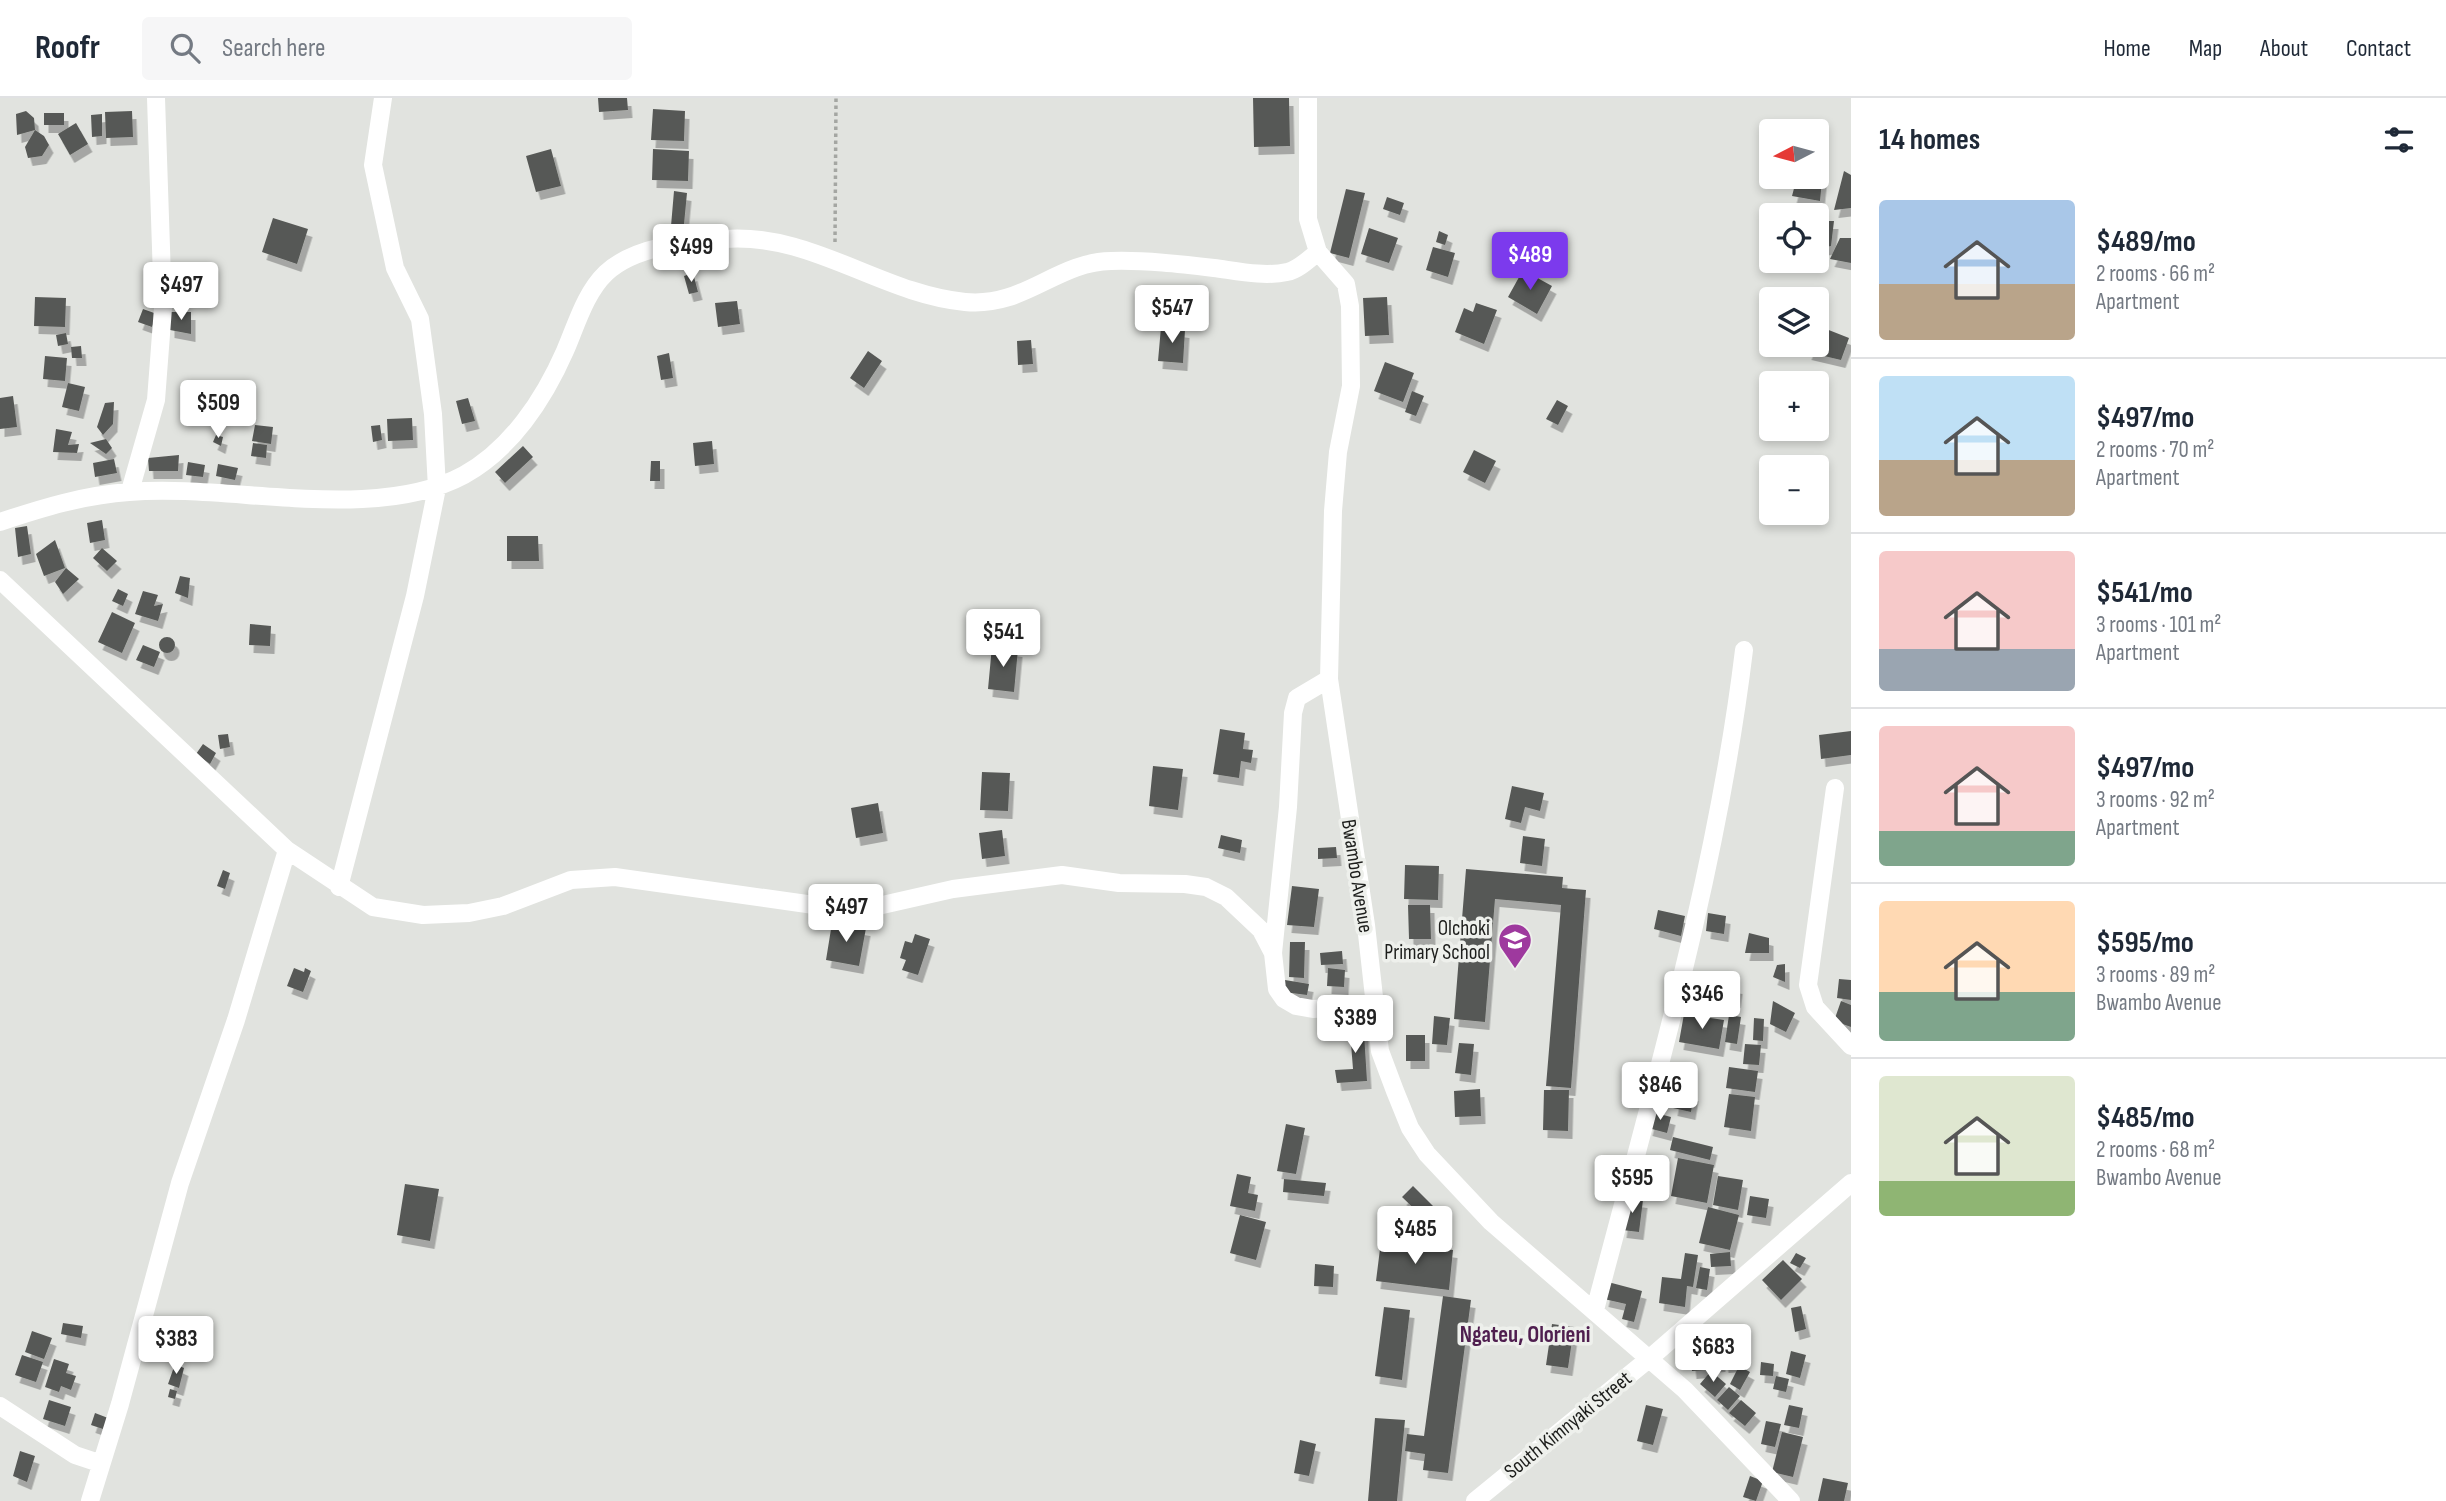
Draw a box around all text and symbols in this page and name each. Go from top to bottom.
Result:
search box [142,17,632,80]
text: Roofr [35,28,100,68]
icon: search [166,29,204,67]
text: Search here [222,33,325,64]
text: Home [2103,34,2151,63]
text: Map [2189,34,2222,63]
text: About [2260,34,2308,63]
text: Contact [2346,34,2411,63]
north arrow [1759,119,1829,189]
map controls [1759,119,1829,525]
icon: filters [2380,121,2418,159]
text: 14 homes [1879,122,1980,158]
button: locate [1759,203,1829,273]
text: $489/mo [2096,224,2196,260]
pin: $499 [650,225,732,284]
icon: home [1935,228,2019,312]
pin: $489 [1489,232,1571,292]
text: $499 [669,233,713,261]
text: $489 [1508,241,1552,269]
text: 2 rooms · 66 m² [2096,260,2215,288]
pin: $497 [140,262,222,322]
text: $497 [159,271,203,299]
pin: $547 [1131,286,1213,345]
button: layers [1759,287,1829,357]
text: Apartment [2096,288,2180,316]
text: $547 [1151,294,1193,322]
button: + [1759,371,1829,441]
pin: $509 [177,380,259,440]
text: $509 [196,389,240,417]
text: $497/mo [2096,400,2194,436]
icon: home [1935,404,2019,488]
text: 2 rooms · 70 m² [2096,436,2214,464]
button: − [1759,455,1829,525]
text: Apartment [2096,464,2180,492]
text: $541/mo [2096,575,2193,611]
icon: home [1935,579,2019,663]
pin: $541 [962,610,1044,669]
text: 3 rooms · 101 m² [2096,611,2221,639]
text: $541 [982,618,1024,646]
text: Apartment [2096,639,2180,667]
text: $497/mo [2096,750,2194,786]
icon: home [1935,754,2019,838]
text: 3 rooms · 92 m² [2096,786,2215,814]
text: Apartment [2096,814,2180,842]
street label: Bwambo Avenue [1336,818,1378,934]
pin: $497 [805,884,887,944]
text: $497 [824,893,868,921]
place label: Olchoki Primary School [1384,916,1490,965]
school or university icon: Olchoki Primary School [1496,921,1534,970]
text: $595/mo [2096,925,2194,961]
icon: home [1935,929,2019,1013]
text: 3 rooms · 89 m² [2096,961,2215,989]
pin: $346 [1661,972,1743,1031]
text: $346 [1680,980,1724,1008]
text: Bwambo Avenue [2096,989,2221,1017]
pin: $389 [1314,996,1396,1055]
text: $389 [1333,1004,1377,1032]
pin: $846 [1619,1062,1701,1122]
text: $846 [1638,1071,1682,1099]
text: $485/mo [2096,1100,2195,1136]
icon: home [1935,1104,2019,1188]
text: 2 rooms · 68 m² [2096,1136,2215,1164]
pin: $595 [1591,1156,1673,1215]
text: $595 [1611,1164,1653,1192]
text: Bwambo Avenue [2096,1164,2221,1192]
pin: $485 [1374,1206,1456,1266]
text: $485 [1393,1215,1437,1243]
pin: $383 [135,1316,217,1376]
district label: Ngateu, Olorieni [1460,1321,1590,1349]
pin: $683 [1672,1324,1754,1384]
text: $383 [154,1325,198,1353]
text: $683 [1691,1333,1735,1361]
street label: South Kimnyaki Street [1499,1366,1637,1484]

